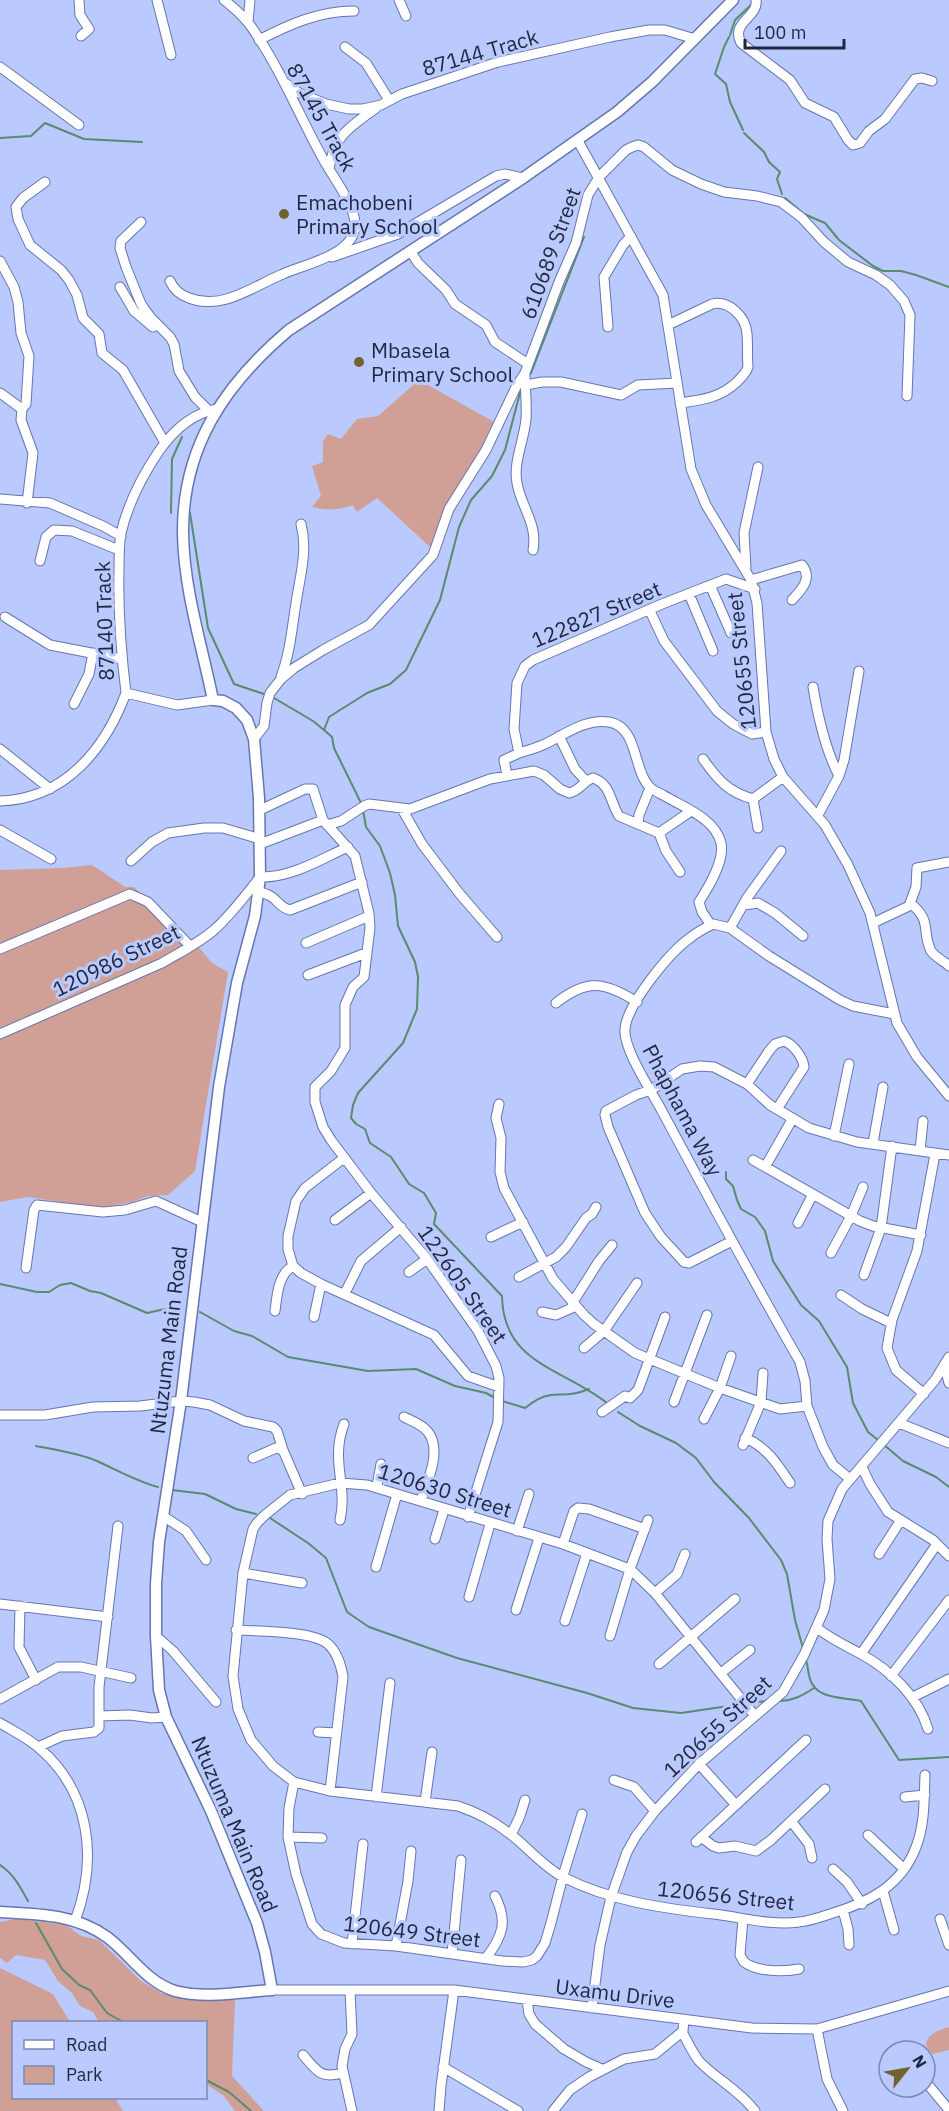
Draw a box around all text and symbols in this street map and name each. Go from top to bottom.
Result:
scale bar [745,12,844,50]
text: 100 m [754,21,806,44]
street label: 87144 Track [419,22,541,82]
street label: 87145 Track [281,58,363,176]
street label: 610689 Street [513,183,587,323]
place label: Emachobeni Primary School [296,188,439,240]
marker: Emachobeni Primary School [277,207,291,221]
place label: Mbasela Primary School [371,336,514,388]
marker: Mbasela Primary School [352,355,366,369]
street label: 87140 Track [88,561,120,681]
street label: 122827 Street [527,574,665,654]
street label: 120655 Street [720,591,762,731]
street label: 120986 Street [48,917,184,1003]
street label: Phaphama Way [636,1039,730,1181]
street label: 122605 Street [412,1219,514,1349]
street label: Ntuzuma Main Road [143,1244,193,1436]
street label: 120630 Street [375,1456,515,1524]
street label: 120655 Street [657,1669,777,1783]
street label: Ntuzuma Main Road [185,1732,285,1916]
street label: 120656 Street [656,1874,796,1916]
street label: 120649 Street [342,1909,482,1953]
street label: Uxamu Drive [554,1972,676,2014]
legend [12,2021,207,2099]
text: Road [66,2033,107,2056]
north arrow [877,2039,937,2099]
text: N [908,2051,931,2071]
text: Park [66,2063,103,2086]

